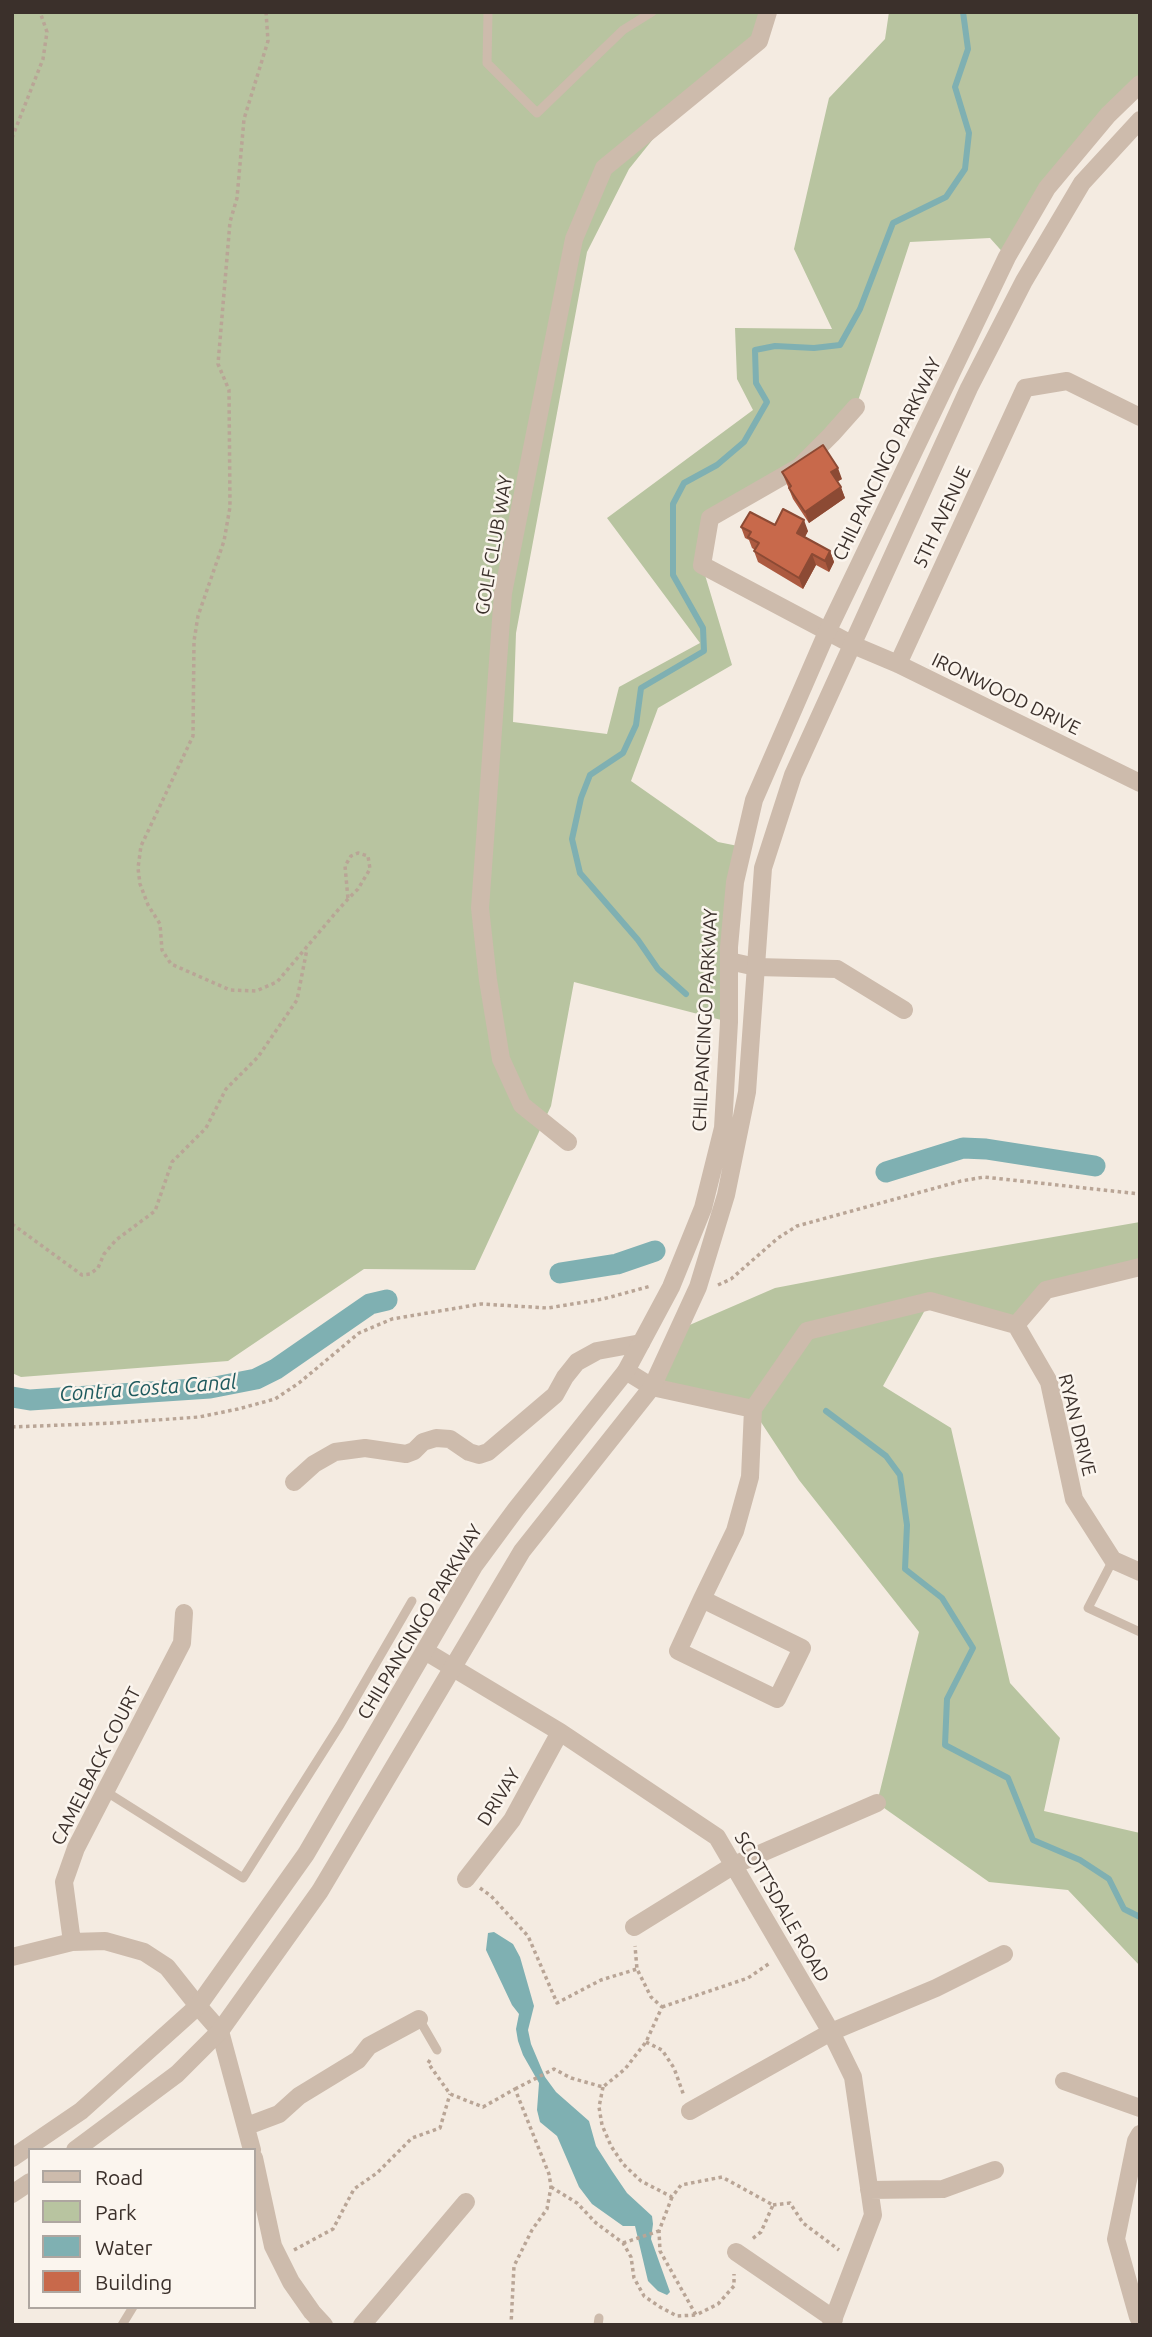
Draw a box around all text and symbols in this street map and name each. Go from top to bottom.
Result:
street label: CHILPANCINGO PARKWAY [828,354,946,564]
street label: 5TH AVENUE [908,462,976,572]
street label: GOLF CLUB WAY [471,473,517,617]
street label: IRONWOOD DRIVE [928,648,1084,740]
street label: CHILPANCINGO PARKWAY [688,908,722,1132]
water label: Contra Costa Canal [58,1369,238,1407]
street label: RYAN DRIVE [1053,1372,1101,1478]
street label: CHILPANCINGO PARKWAY [353,1520,487,1724]
street label: CAMELBACK COURT [46,1683,146,1849]
street label: DRIVAY [473,1764,525,1830]
street label: SCOTTSDALE ROAD [730,1828,834,1986]
legend [28,2148,256,2309]
text: Road [95,2165,143,2189]
text: Park [95,2200,137,2224]
text: Water [95,2235,153,2259]
text: Building [95,2270,172,2294]

